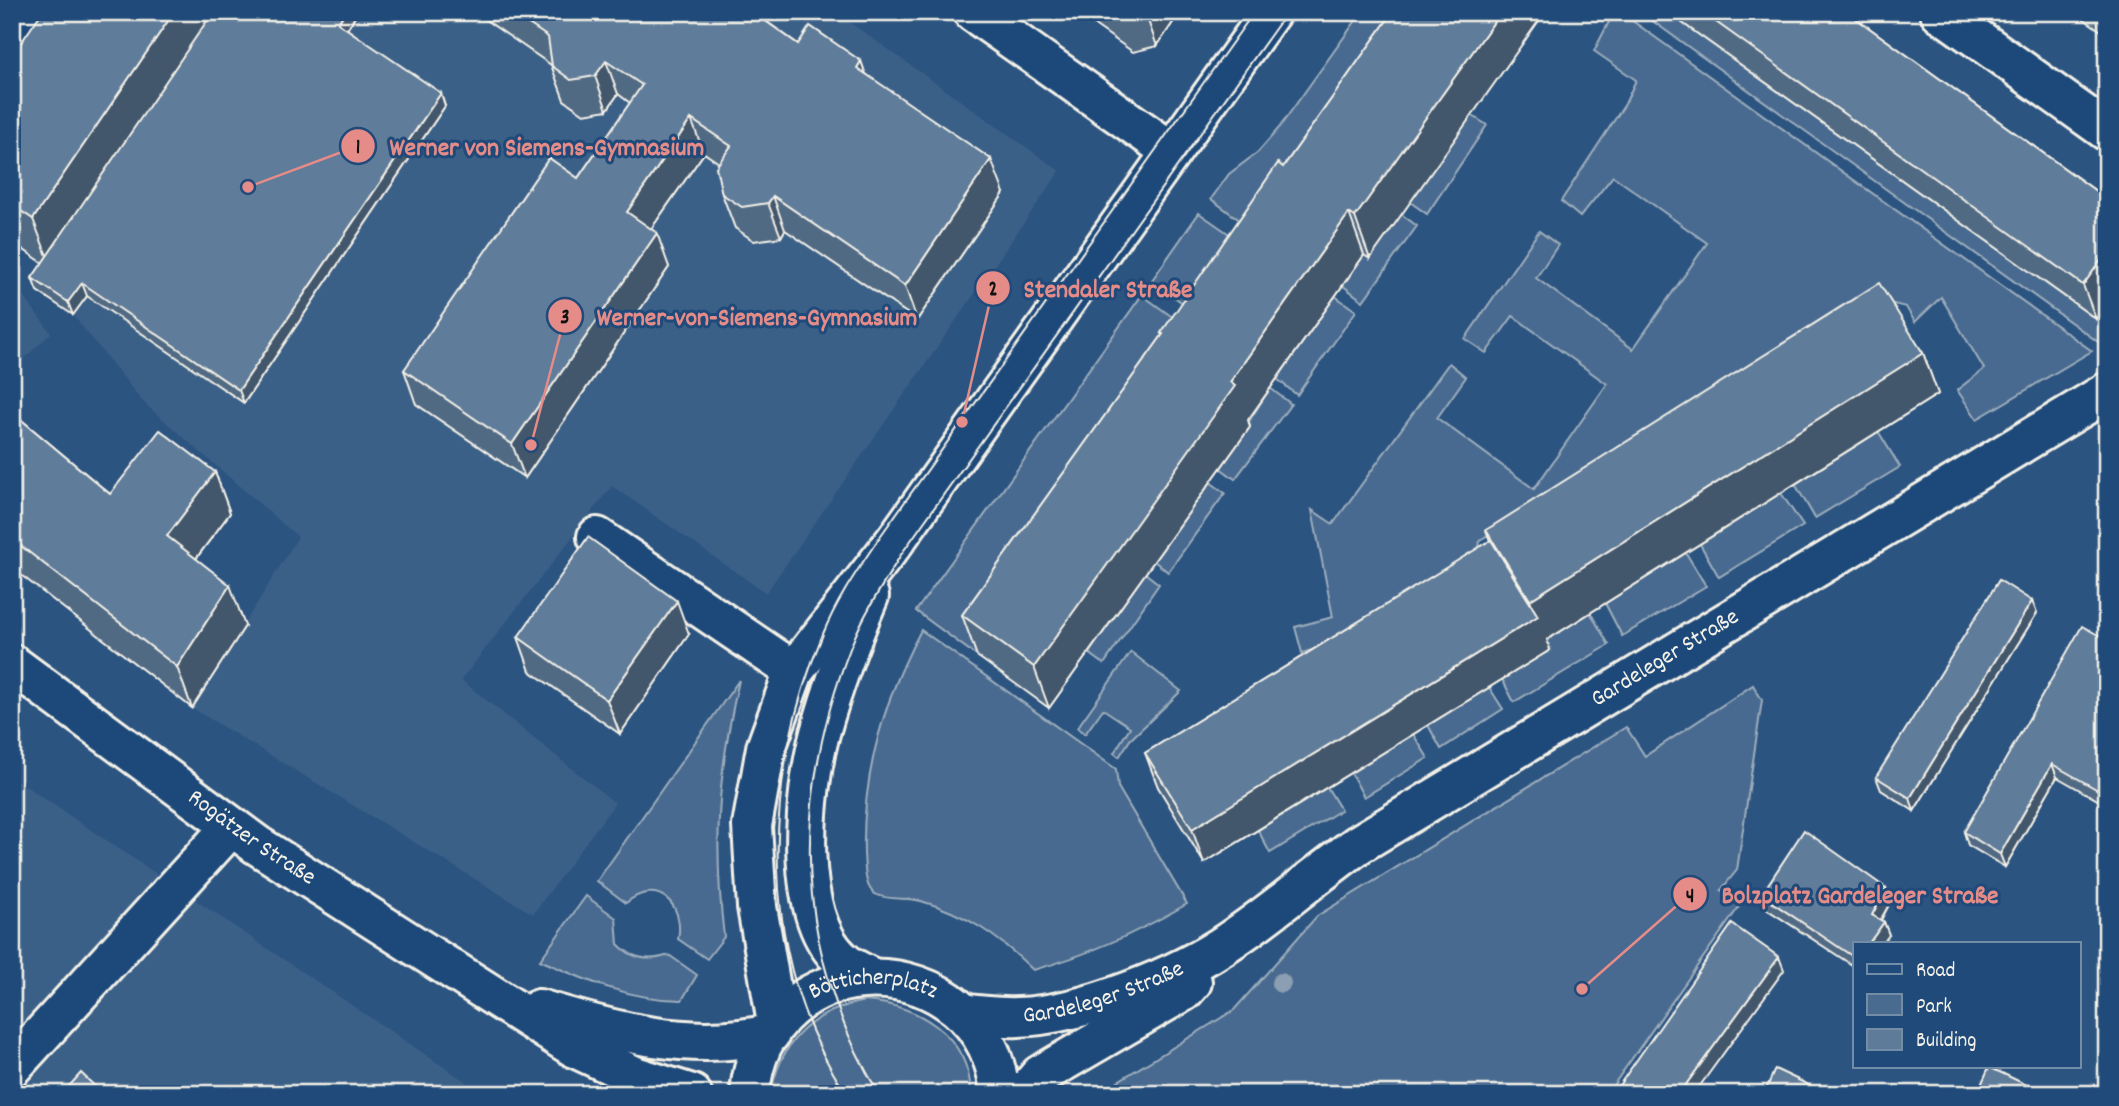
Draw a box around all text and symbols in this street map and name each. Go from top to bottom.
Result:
callout: Werner von Siemens-Gymnasium [341,122,719,169]
text: Werner von Siemens-Gymnasium [390,131,704,168]
text: 1 [356,134,360,164]
callout: Stendaler Straße [975,264,1207,311]
text: Stendaler Straße [1024,273,1192,310]
text: 2 [988,276,998,306]
callout: Werner-von-Siemens-Gymnasium [547,292,931,339]
text: Werner-von-Siemens-Gymnasium [597,301,917,338]
text: 3 [560,304,570,334]
street label: Gardeleger Straße [1585,601,1746,717]
street label: Rogätzer Straße [180,782,322,895]
callout: Bolzplatz Gardeleger Straße [1672,871,2012,918]
text: Bolzplatz Gardeleger Straße [1721,879,1999,916]
text: 4 [1686,883,1694,913]
legend [1853,942,2080,1068]
street label: Gardeleger Straße [1022,953,1190,1034]
text: Road [1916,957,1955,987]
street label: Bötticherplatz [803,961,943,1010]
text: Park [1916,993,1952,1023]
text: Building [1916,1027,1976,1057]

